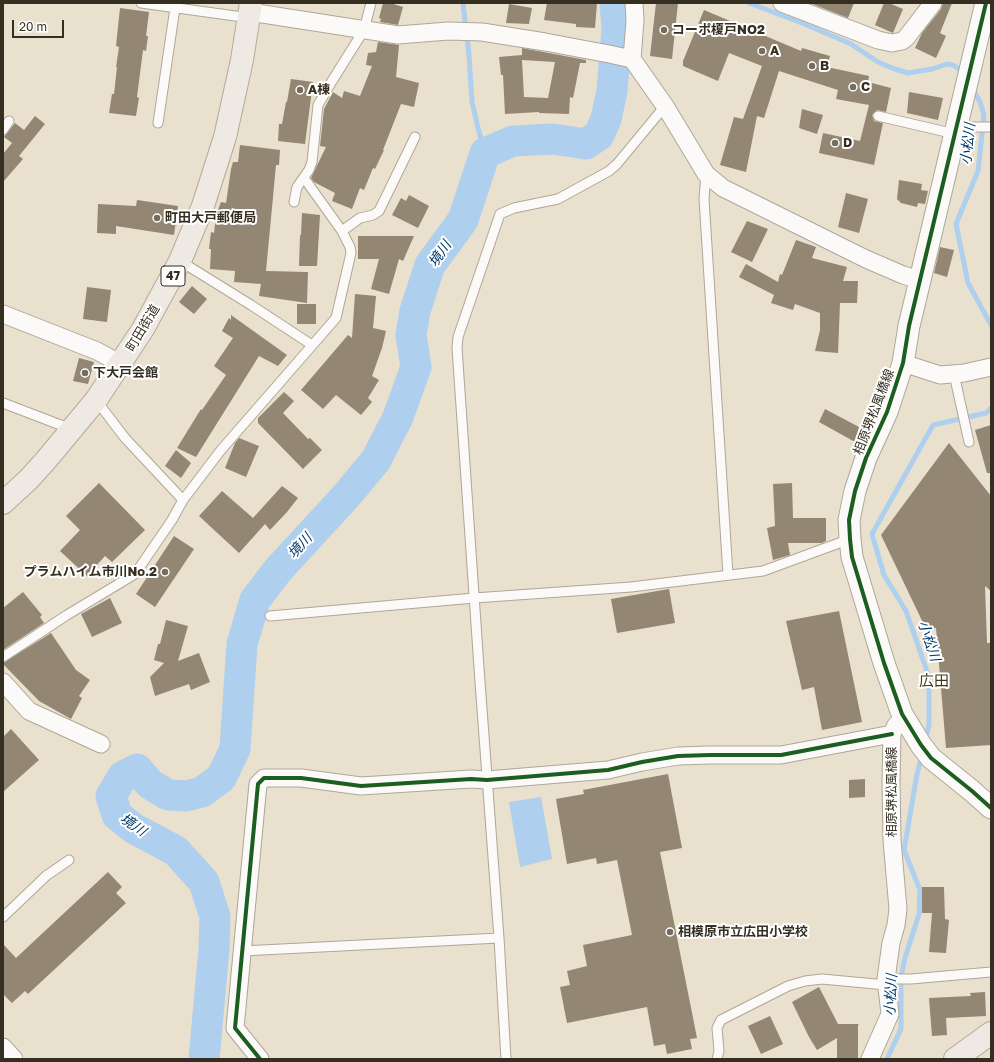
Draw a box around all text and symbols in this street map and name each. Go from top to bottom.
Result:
scale bar [14,12,66,38]
text: 20 m [19,19,47,34]
place label: コーポ榎戸NO2 [672,22,765,38]
marker: コーポ榎戸NO2 [659,25,669,35]
place label: A [770,43,779,59]
marker: A [757,46,767,56]
place label: B [820,58,829,74]
marker: B [807,61,817,71]
place label: C [861,79,870,95]
place label: A棟 [308,82,330,98]
marker: C [848,82,858,92]
marker: A棟 [295,85,305,95]
water label: 小松川 [957,122,979,166]
place label: D [843,135,852,151]
marker: D [830,138,840,148]
place label: 町田大戸郵便局 [165,210,256,226]
marker: 町田大戸郵便局 [152,213,162,223]
water label: 境川 [425,238,455,270]
road number: 47 [161,266,185,286]
street label: 町田街道 [123,302,163,354]
place label: 下大戸会館 [93,365,158,381]
street label: 相原堺松風橋線 [850,367,898,457]
marker: 下大戸会館 [80,368,90,378]
water label: 境川 [284,530,316,562]
place label: プラムハイム市川No.2 [23,564,157,580]
marker: プラムハイム市川No.2 [160,567,170,577]
water label: 小松川 [914,618,944,664]
district label: 広田 [919,672,949,690]
street label: 相原堺松風橋線 [884,747,900,837]
water label: 境川 [117,810,149,840]
place label: 相模原市立広田小学校 [678,924,808,940]
marker: 相模原市立広田小学校 [665,927,675,937]
water label: 小松川 [882,974,900,1016]

